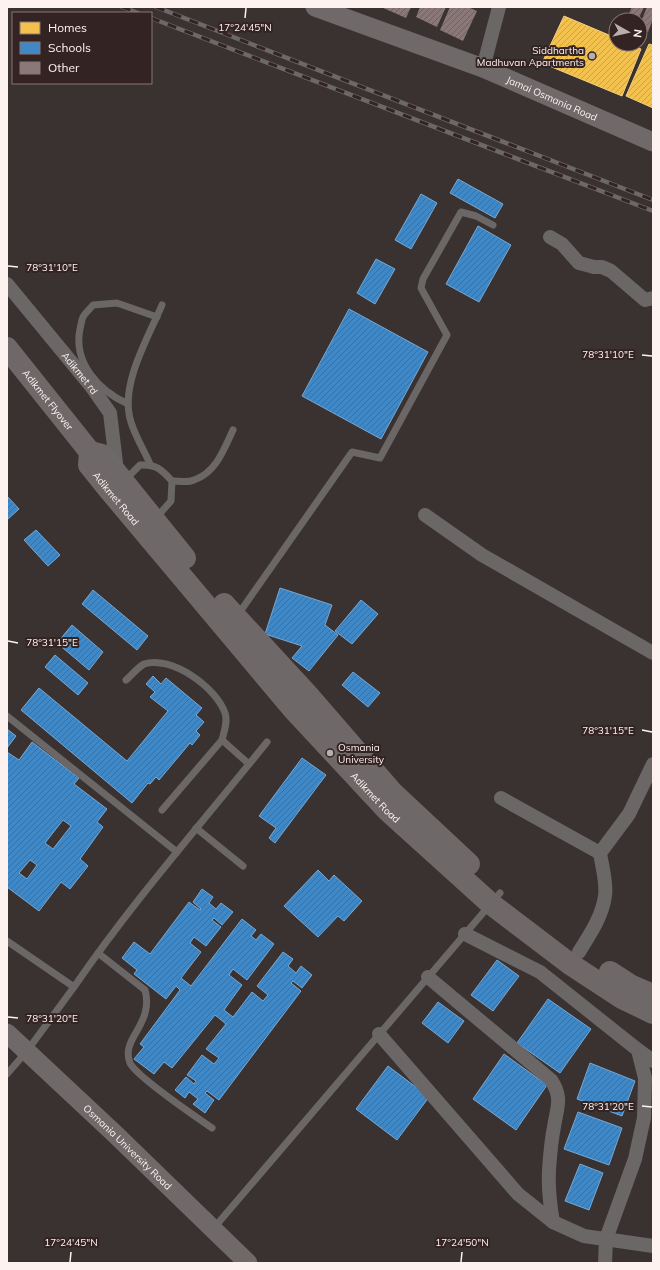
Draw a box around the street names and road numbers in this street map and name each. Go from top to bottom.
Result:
street label: Jamai Osmania Road [504,73,600,124]
street label: Adikmet rd [59,349,101,396]
street label: Adikmet Flyover [20,366,77,433]
street label: Adikmet Road [90,469,142,528]
street label: Adikmet Road [348,769,403,825]
street label: Osmania University Road [81,1101,175,1192]

